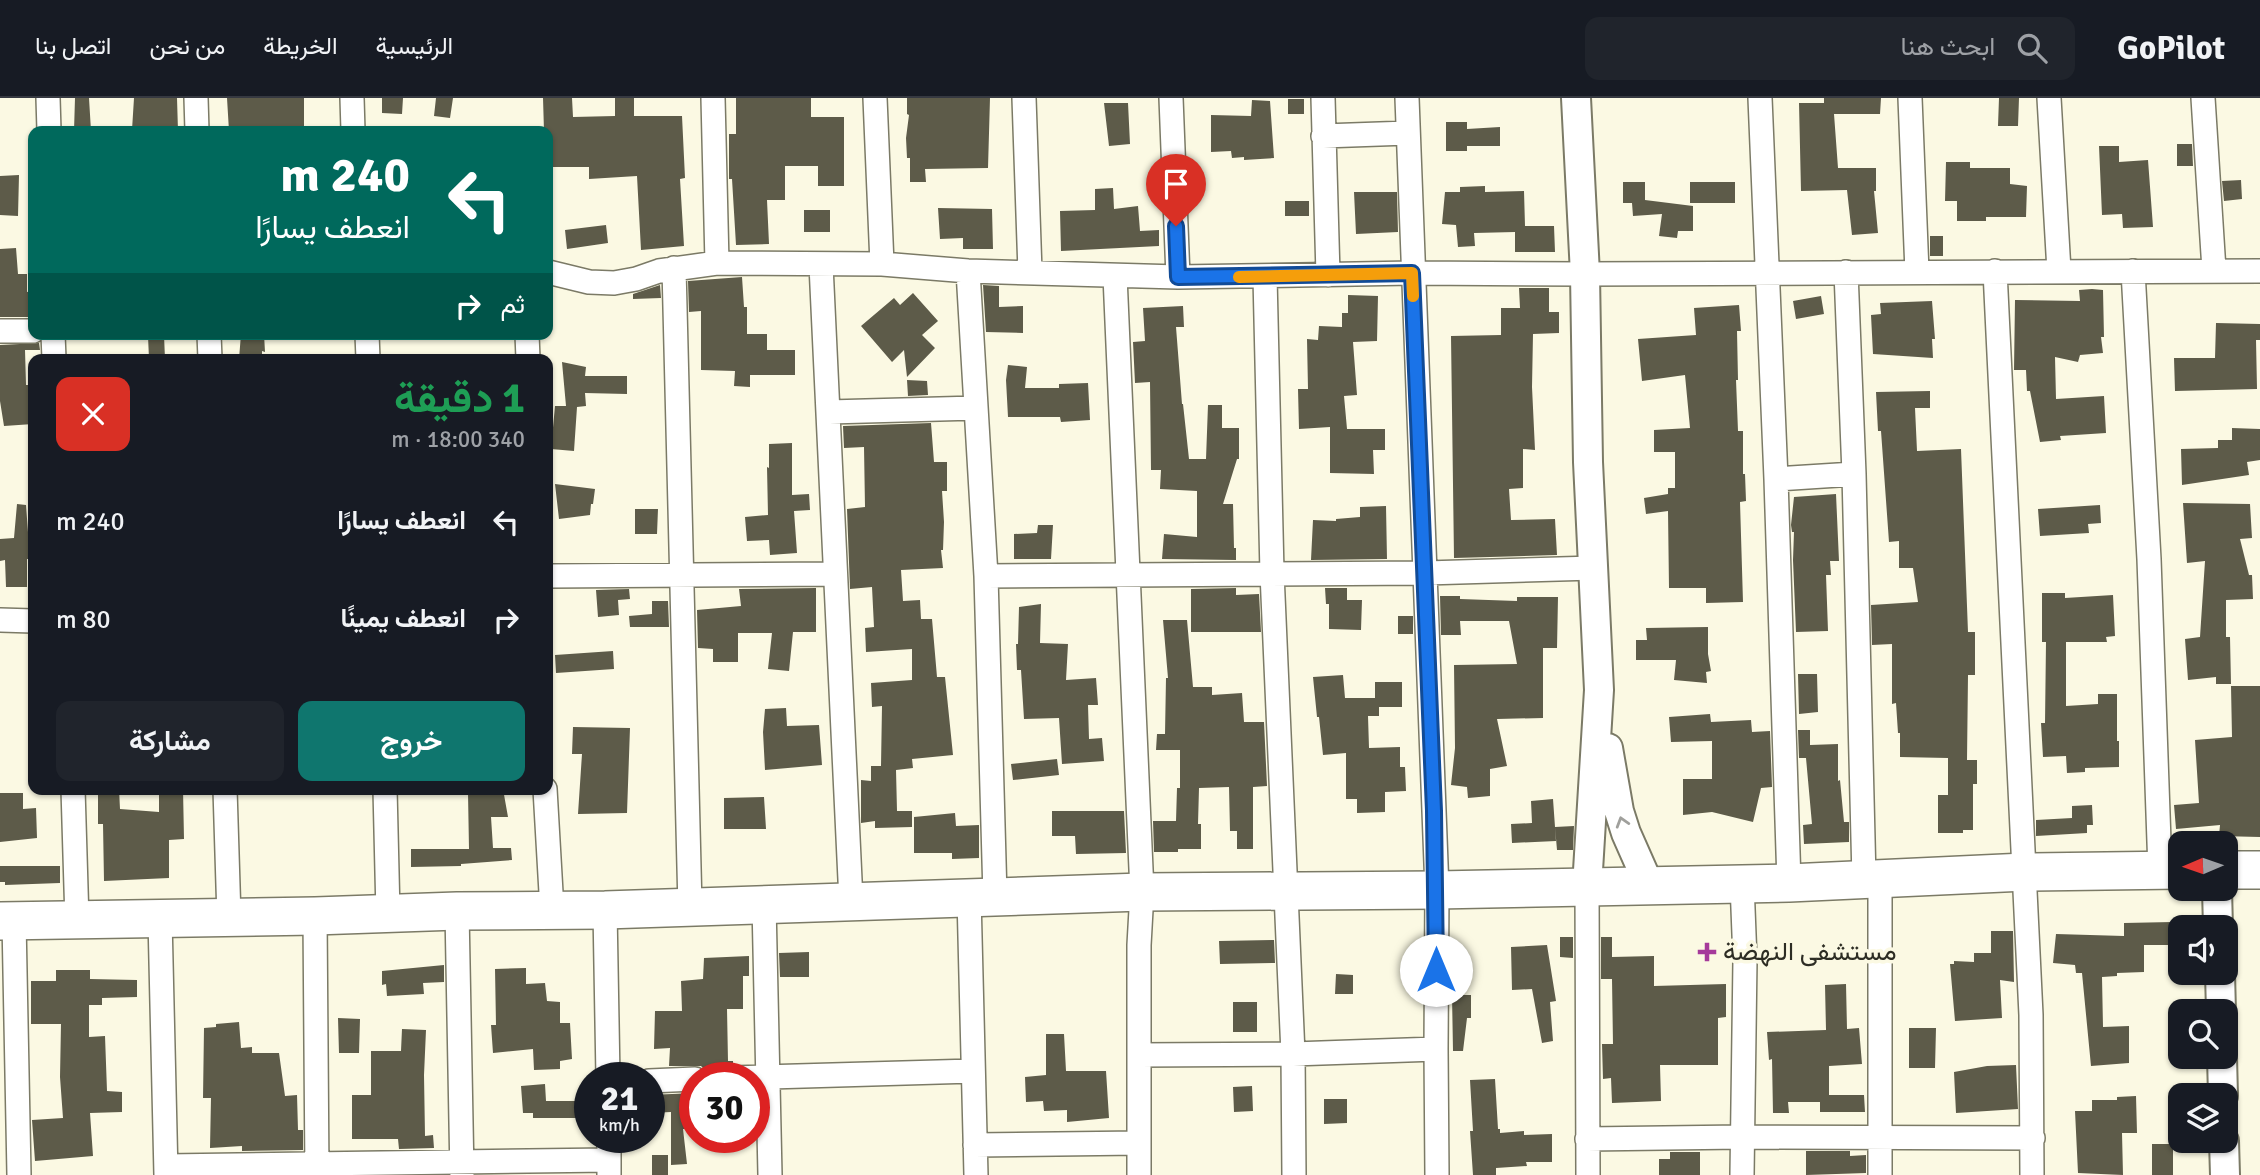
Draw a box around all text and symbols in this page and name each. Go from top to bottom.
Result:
search box [1585,17,2075,80]
text: GoPilot [2117,28,2225,69]
icon: search [2013,29,2051,67]
text: اتصل بنا [35,31,111,61]
text: من نحن [149,31,225,61]
text: الخريطة [263,31,338,61]
text: الرئيسية [376,31,453,61]
text: ابحث هنا [1900,31,1995,63]
text: 240 m [280,145,410,205]
icon: left [434,154,525,245]
pin [1146,154,1206,226]
icon: arrive [1157,165,1195,203]
text: انعطف يسارًا [255,208,410,247]
icon: right [449,287,487,325]
text: ثم [501,289,525,321]
text: 1 دقيقة [394,373,525,424]
button: close [56,377,130,451]
text: 340 m · 18:00 [391,425,525,454]
icon: left [487,503,525,541]
text: انعطف يسارًا [337,505,466,537]
text: 240 m [56,506,125,538]
icon: right [487,601,525,639]
text: انعطف يمينًا [340,603,466,635]
text: 80 m [56,604,111,636]
button: مشاركة [56,701,284,781]
button: خروج [298,701,525,781]
one-way arrow [1616,816,1631,828]
north arrow [2168,831,2238,901]
map controls [2168,831,2238,1153]
button: sound [2168,915,2238,985]
position arrow [1399,933,1473,1007]
place label: مستشفى النهضة [1723,936,1897,968]
marker: مستشفى النهضة [1697,942,1717,962]
button: search [2168,999,2238,1069]
speed limit sign: 30 [679,1062,770,1153]
text: 21 [601,1077,638,1120]
button: layers [2168,1083,2238,1153]
text: km/h [599,1114,640,1136]

